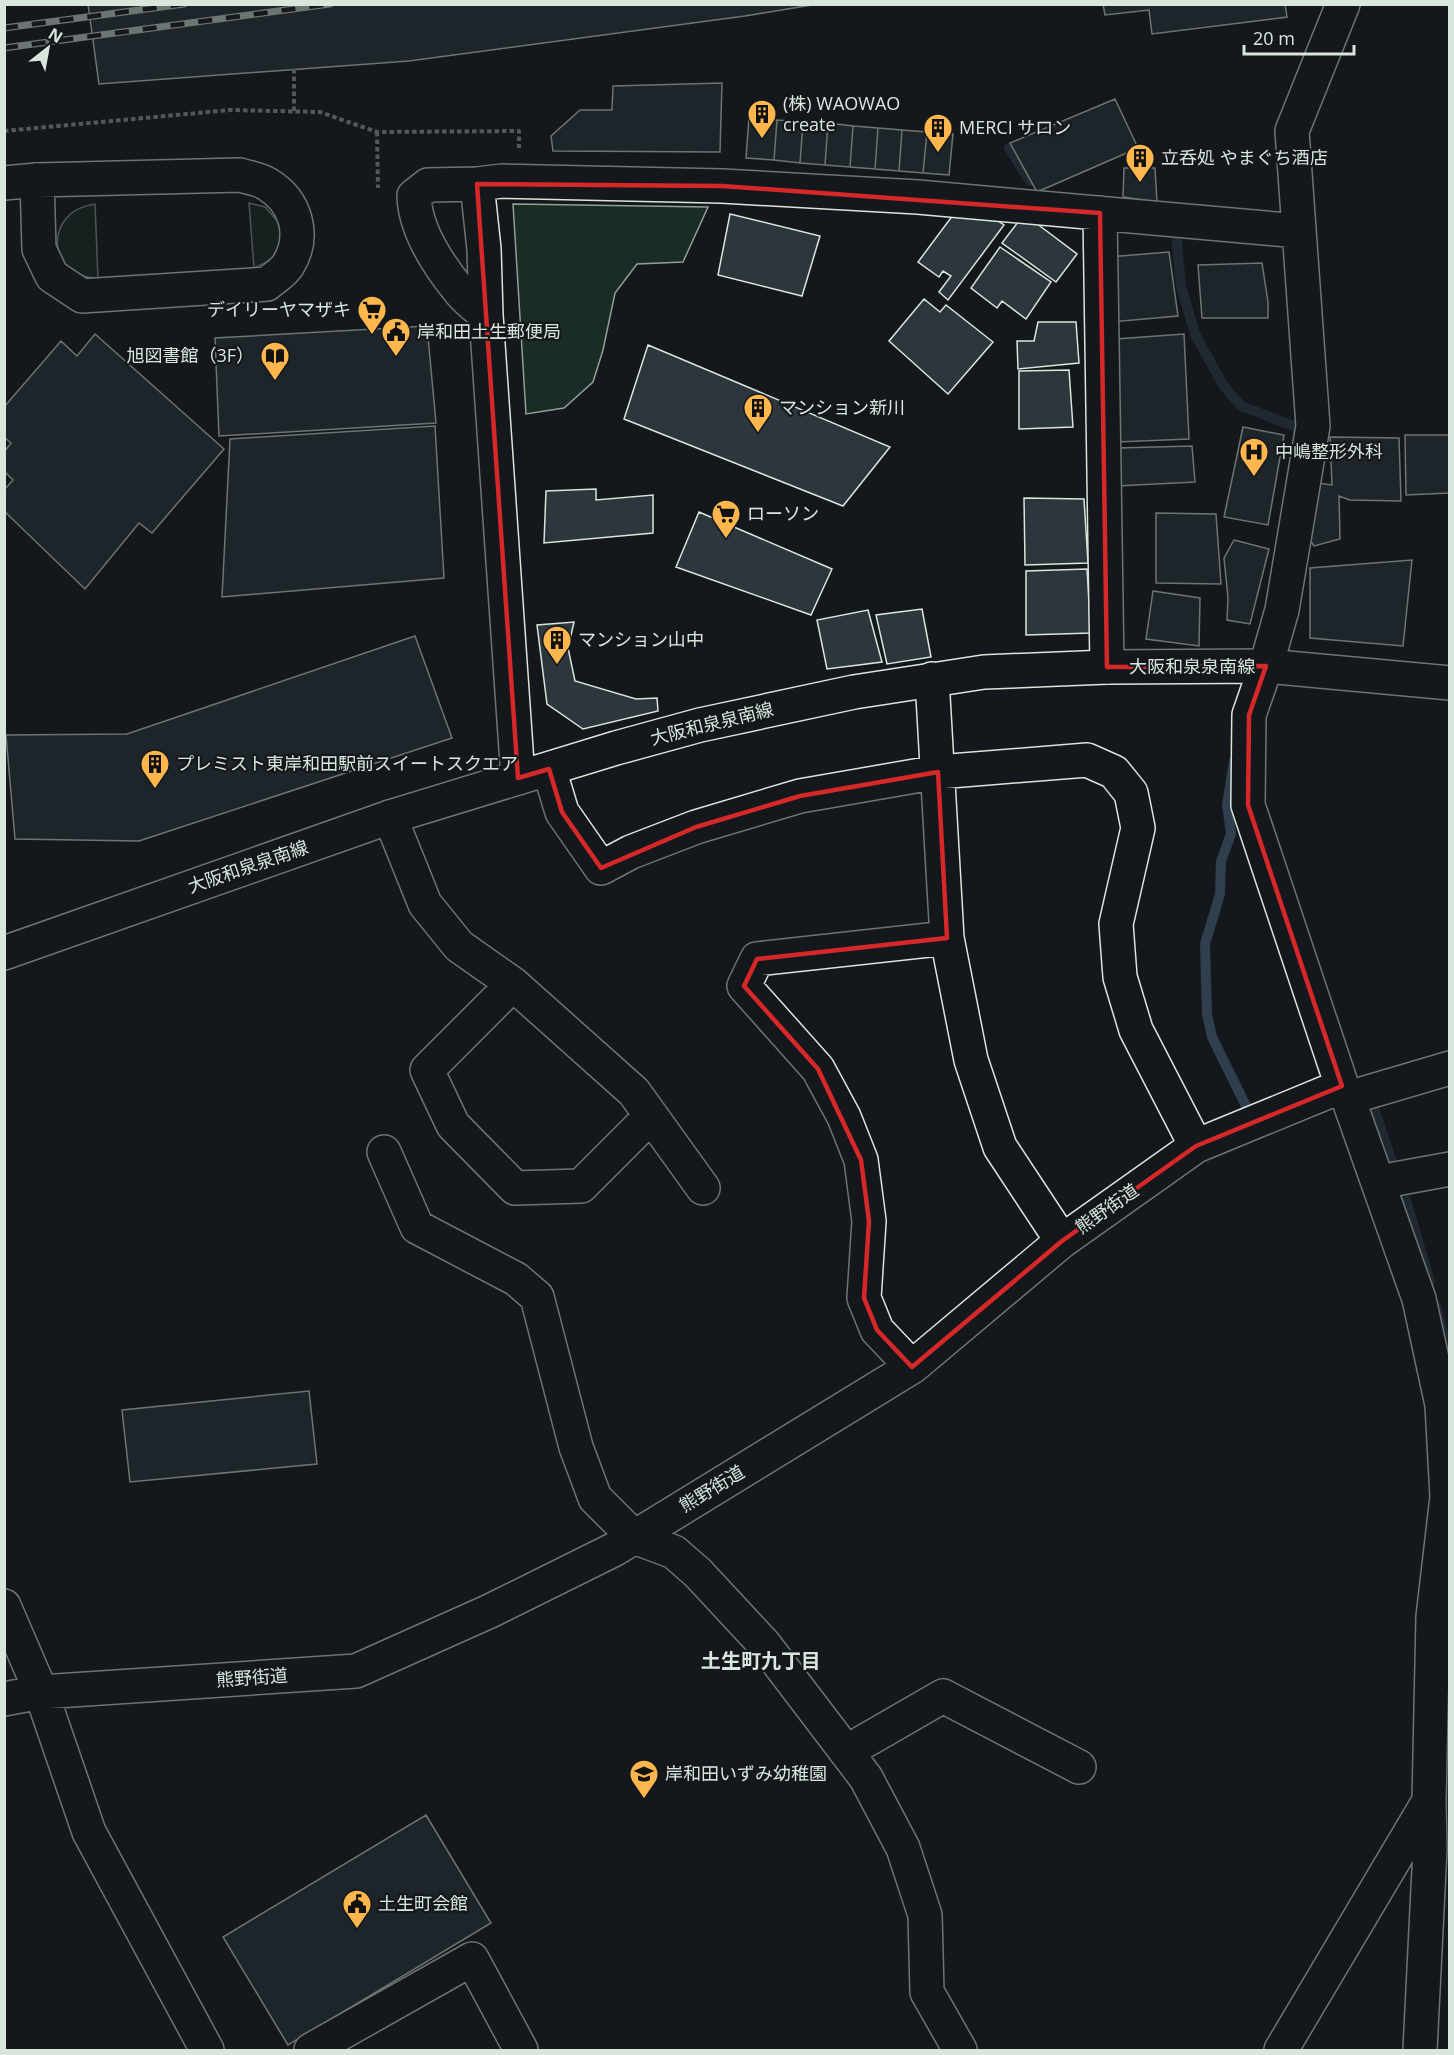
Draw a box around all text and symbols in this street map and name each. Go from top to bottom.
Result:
north arrow [18,18,78,78]
scale bar [1244,18,1354,56]
text: N [44,22,67,48]
text: 20 m [1253,26,1295,50]
place label: (株) WAOWAO create [783,91,900,136]
building icon: (株) WAOWAO create [746,98,778,140]
building icon: MERCI サロン [922,112,954,154]
place label: MERCI サロン [959,115,1071,139]
building icon: 立呑処 やまぐち酒店 [1124,142,1156,184]
place label: 立呑処 やまぐち酒店 [1161,145,1328,169]
supermarket icon: デイリーヤマザキ [356,294,388,336]
place label: デイリーヤマザキ [207,297,351,321]
public building icon: 岸和田土生郵便局 [380,316,412,358]
place label: 岸和田土生郵便局 [417,319,561,343]
library icon: 旭図書館（3F） [259,340,291,382]
place label: 旭図書館（3F） [126,343,254,367]
building icon: マンション新川 [742,392,774,434]
place label: マンション新川 [779,395,905,419]
hospital icon: 中嶋整形外科 [1238,436,1270,478]
place label: 中嶋整形外科 [1275,439,1383,463]
supermarket icon: ローソン [710,498,742,540]
place label: ローソン [747,501,819,525]
building icon: マンション山中 [541,624,573,666]
place label: マンション山中 [578,627,704,651]
street label: 大阪和泉泉南線 [1129,654,1255,678]
street label: 大阪和泉泉南線 [648,696,776,750]
building icon: プレミスト東岸和田駅前スイートスクエア [139,748,171,790]
place label: プレミスト東岸和田駅前スイートスクエア [176,751,518,775]
street label: 大阪和泉泉南線 [184,834,311,898]
street label: 熊野街道 [1070,1178,1143,1239]
street label: 熊野街道 [674,1459,749,1517]
district label: 土生町九丁目 [701,1647,821,1674]
street label: 熊野街道 [215,1663,289,1691]
school or university icon: 岸和田いずみ幼稚園 [628,1758,660,1800]
place label: 岸和田いずみ幼稚園 [665,1761,827,1785]
public building icon: 土生町会館 [341,1888,373,1930]
place label: 土生町会館 [378,1891,468,1915]

